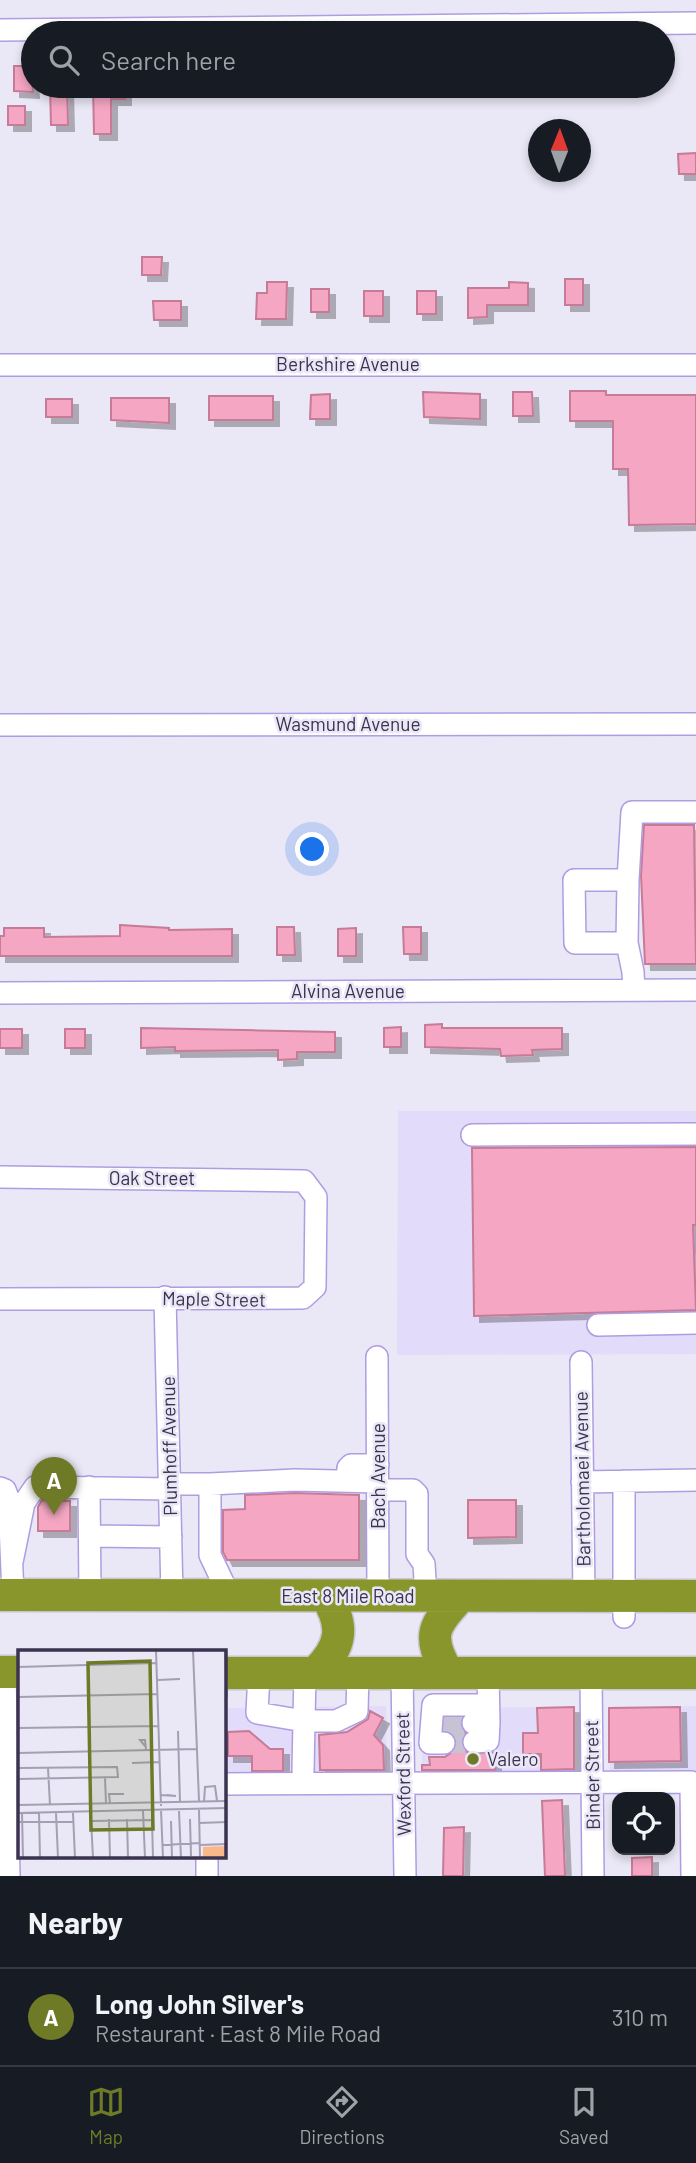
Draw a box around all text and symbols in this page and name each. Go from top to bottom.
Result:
search box [21,21,675,98]
icon: search [45,41,83,79]
text: Search here [101,44,236,75]
north arrow [528,119,591,182]
street label: Berkshire Avenue [276,352,420,375]
street label: Wasmund Avenue [275,712,421,735]
your location [295,832,329,866]
street label: Alvina Avenue [291,979,405,1002]
street label: Oak Street [109,1166,195,1189]
street label: Maple Street [162,1286,266,1311]
street label: Plumhoff Avenue [156,1376,181,1516]
street label: Bartholomaei Avenue [568,1391,595,1567]
street label: Bach Avenue [366,1423,389,1529]
pin: A [31,1457,77,1515]
street label: East 8 Mile Road [281,1584,415,1607]
inset map [18,1650,226,1858]
street label: Wexford Street [390,1712,415,1836]
street label: Binder Street [579,1720,604,1830]
place label: Valero [487,1747,539,1770]
marker: Valero [465,1751,481,1767]
map controls [612,1792,675,1855]
button: locate [612,1792,675,1855]
text: Nearby [28,1904,123,1940]
text: Long John Silver's [95,1988,304,2019]
text: A [43,2003,59,2031]
text: 310 m [612,2003,668,2031]
text: Restaurant · East 8 Mile Road [95,2019,381,2047]
tab: Map [87,2083,125,2148]
tab: Directions [300,2083,385,2148]
tab: Saved [559,2083,609,2148]

